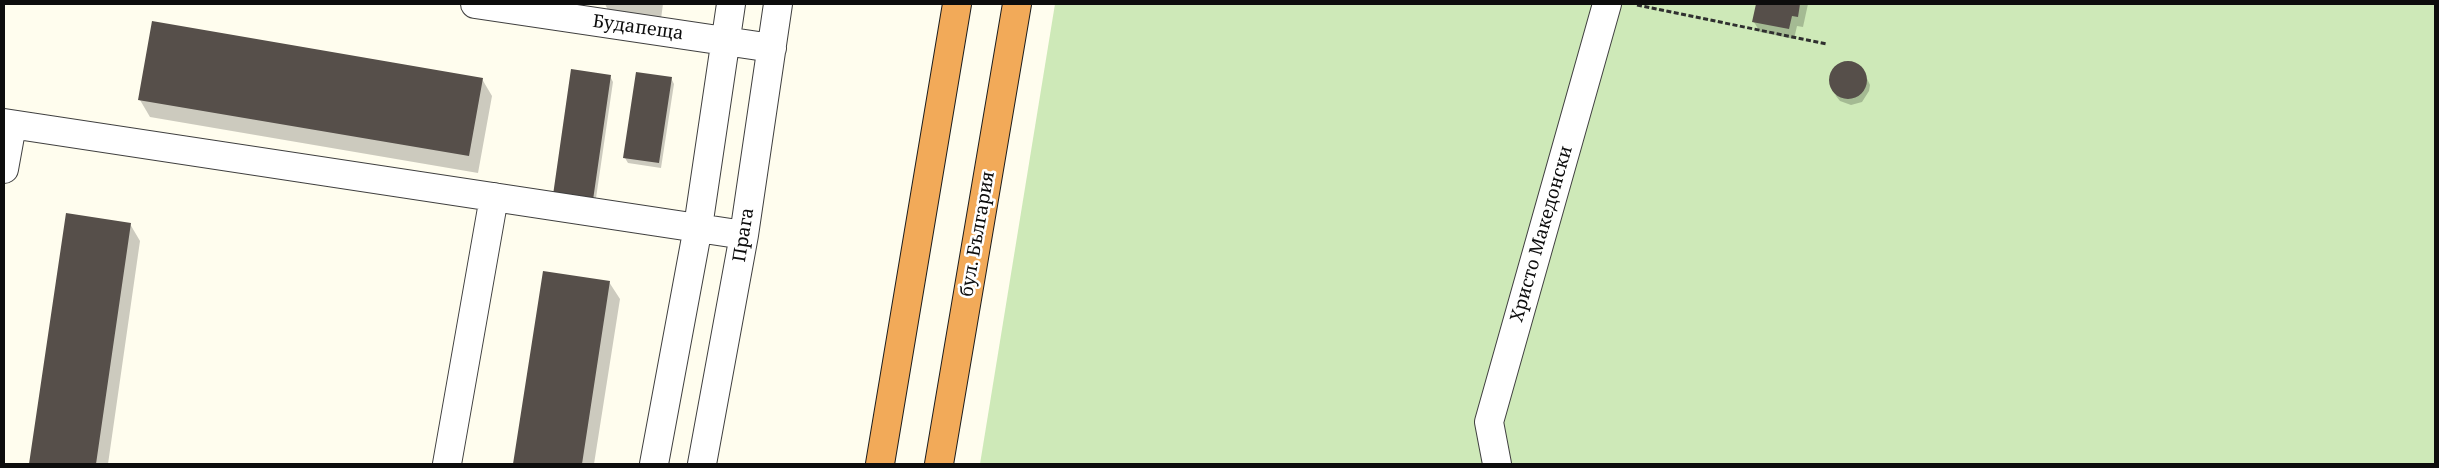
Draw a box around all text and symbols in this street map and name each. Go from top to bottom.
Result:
street label: Будапеща [591,11,685,45]
street label: Христо Македонски [1507,144,1577,324]
street label: бул. България [956,170,1000,298]
street label: Прага [729,206,759,264]

